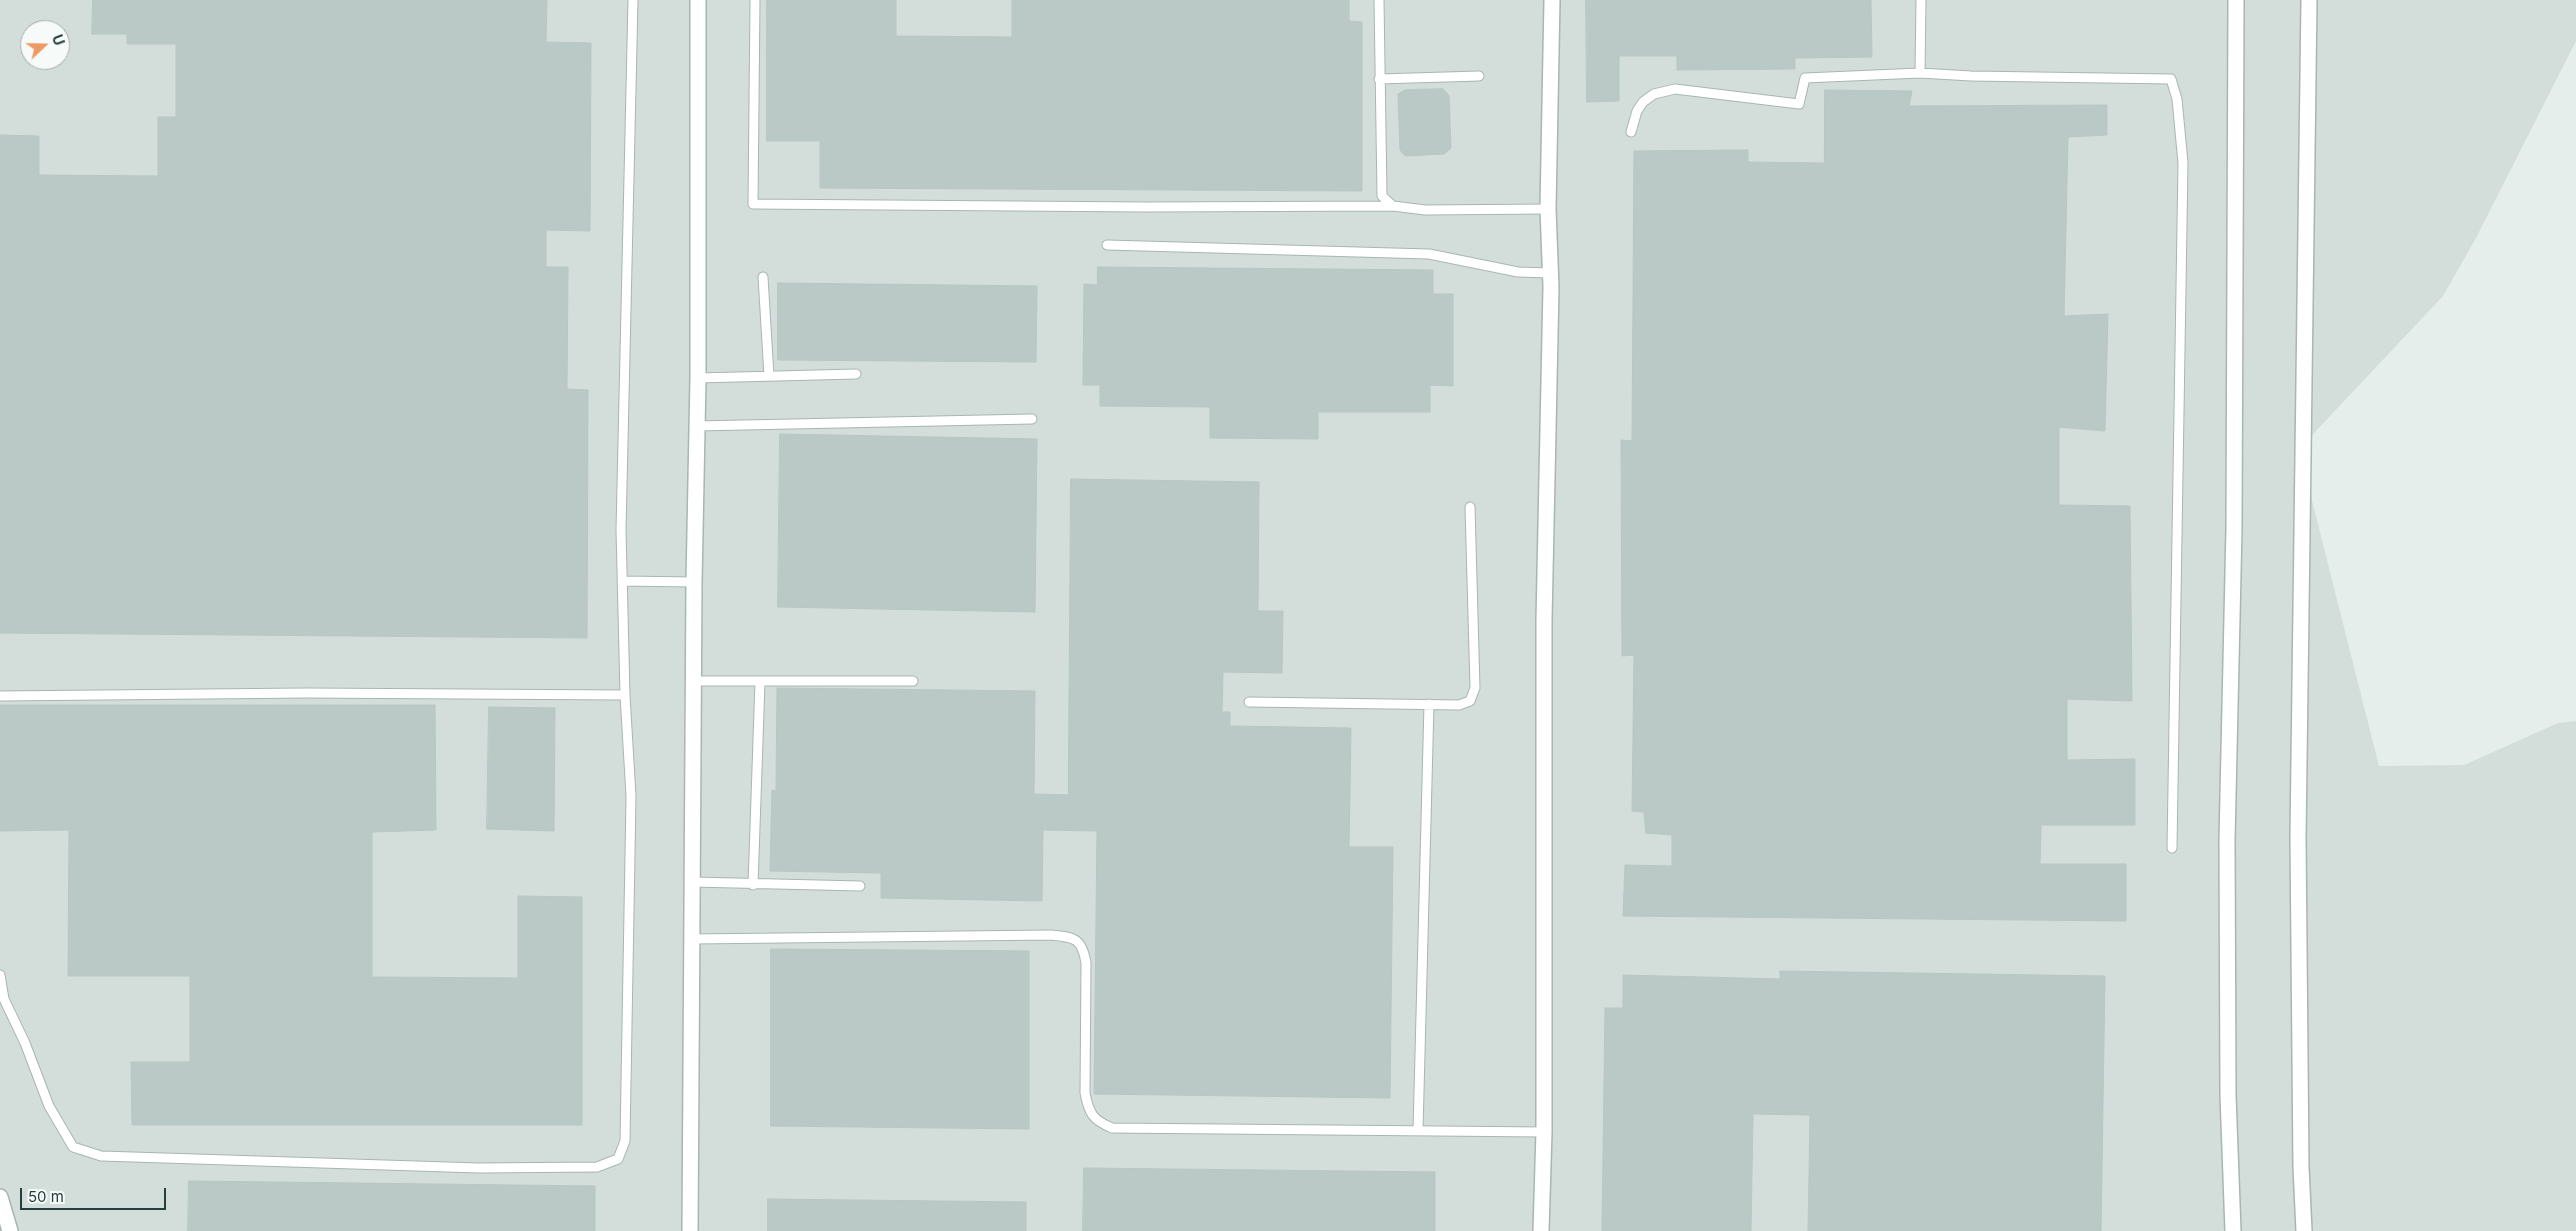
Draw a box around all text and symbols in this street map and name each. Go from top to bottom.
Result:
north arrow [20,20,70,70]
text: U [49,32,68,48]
scale bar [22,1178,169,1210]
text: 50 m [28,1187,64,1206]

